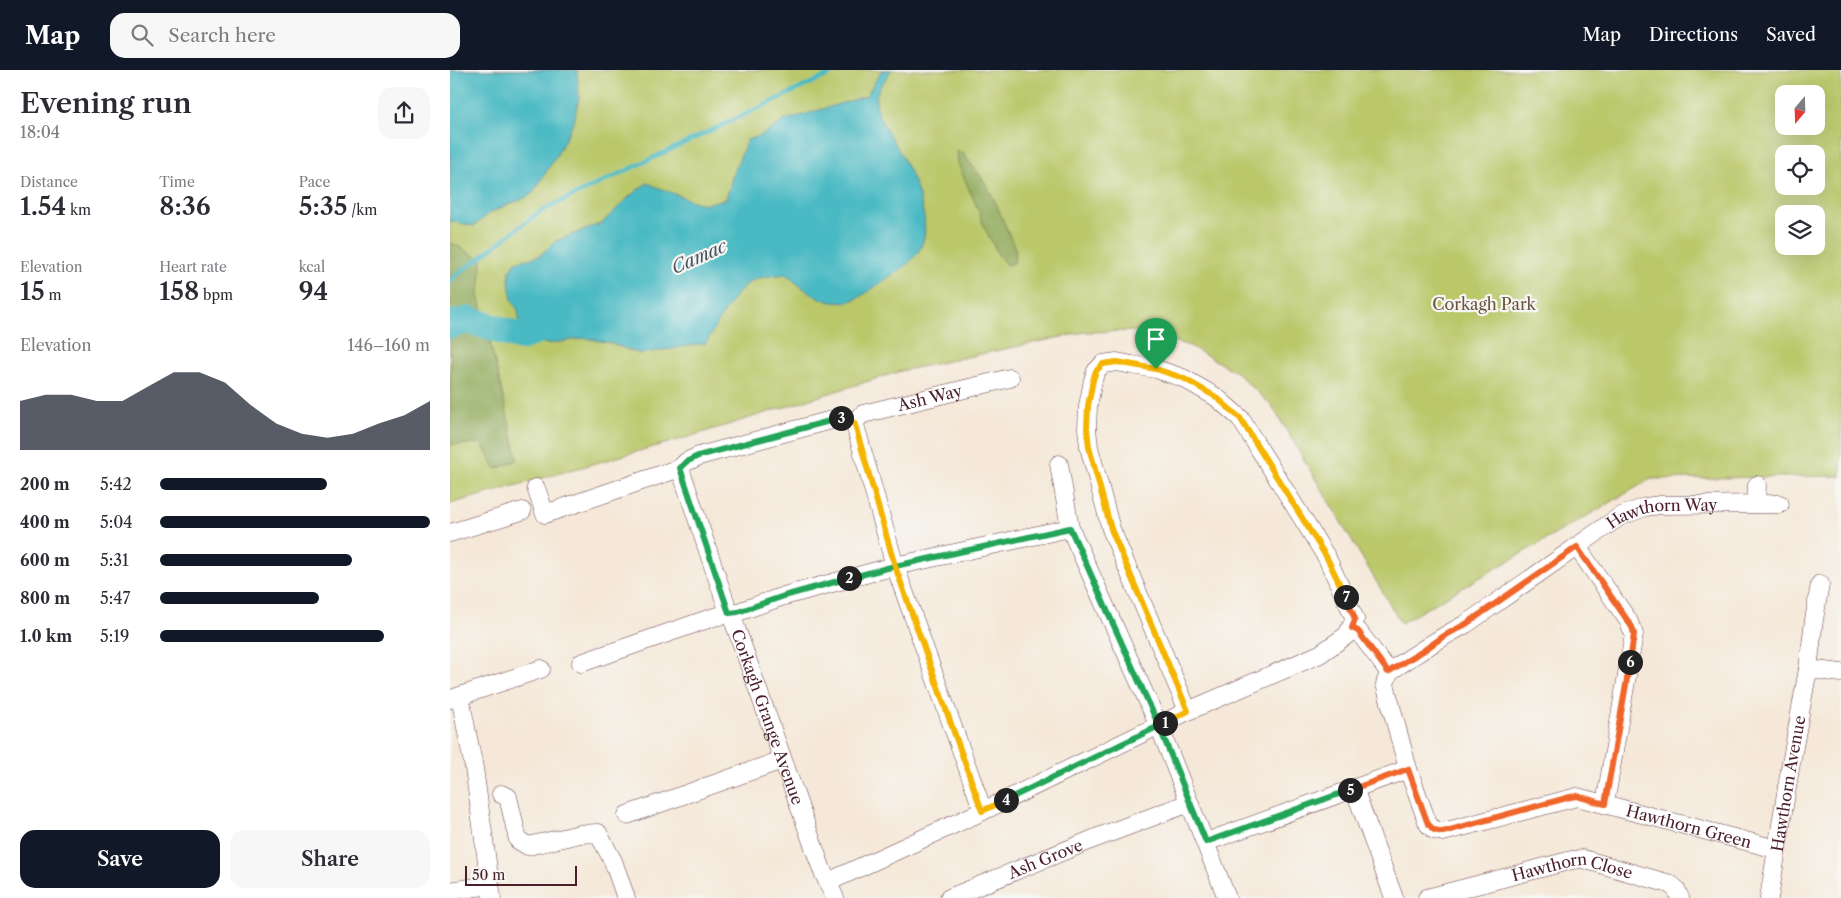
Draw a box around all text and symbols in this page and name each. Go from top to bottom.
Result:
search box [110,13,460,58]
text: Map [25,21,80,50]
icon: search [128,21,156,49]
text: Search here [168,24,276,47]
text: Map [1582,24,1621,46]
text: Directions [1649,24,1738,46]
text: Saved [1766,24,1816,46]
north arrow [1775,85,1825,135]
map controls [1775,85,1825,255]
text: Evening run [20,86,192,120]
button: share [378,87,430,139]
text: 18:04 [20,122,60,142]
button: locate [1775,145,1825,195]
text: Distance [20,173,78,191]
text: Time [159,173,195,191]
text: Pace [299,173,330,191]
text: 1.54 [20,191,66,222]
text: 8:36 [159,191,211,222]
text: 5:35 [299,191,347,222]
text: km [66,201,91,219]
text: /km [347,201,377,219]
button: layers [1775,205,1825,255]
water label: Camac [668,235,731,279]
text: Elevation [20,258,83,276]
text: Heart rate [159,258,227,276]
text: kcal [299,258,325,276]
text: 15 [20,276,45,307]
text: 158 [159,276,199,307]
text: 94 [299,276,328,307]
text: m [45,286,62,304]
text: bpm [199,286,233,304]
park label: Corkagh Park [1432,294,1537,314]
pin [1135,318,1177,369]
icon: arrive [1142,325,1170,353]
text: Elevation [20,335,91,355]
text: 146–160 m [348,335,430,355]
street label: Ash Way [895,380,965,415]
pin: 3 [828,406,854,430]
text: 3 [838,409,845,427]
text: 200 m [20,474,70,494]
text: 5:42 [100,474,132,494]
street label: Hawthorn Way [1602,495,1719,533]
text: 400 m [20,512,70,532]
text: 5:04 [100,512,133,532]
text: 600 m [20,550,70,570]
text: 5:31 [100,550,129,570]
pin: 2 [836,566,862,590]
text: 2 [845,569,854,587]
pin: 7 [1334,584,1358,610]
text: 800 m [20,588,70,608]
text: 5:47 [100,588,130,608]
text: 7 [1343,588,1350,606]
text: 1.0 km [20,626,72,646]
text: 5:19 [100,626,129,646]
street label: Corkagh Grange Avenue [727,626,808,807]
pin: 6 [1618,650,1642,674]
text: 6 [1626,653,1635,671]
pin: 1 [1152,710,1178,736]
text: 1 [1162,714,1169,732]
street label: Hawthorn Avenue [1767,714,1809,853]
pin: 5 [1338,778,1362,802]
text: 5 [1347,781,1354,799]
pin: 4 [994,788,1018,812]
text: 4 [1002,791,1011,809]
street label: Hawthorn Green [1624,800,1754,852]
button: Save [20,830,220,888]
button: Share [230,830,430,888]
street label: Ash Grove [1004,834,1086,883]
street label: Hawthorn Close [1509,849,1635,885]
scale bar [465,863,578,886]
text: 50 m [472,866,505,884]

